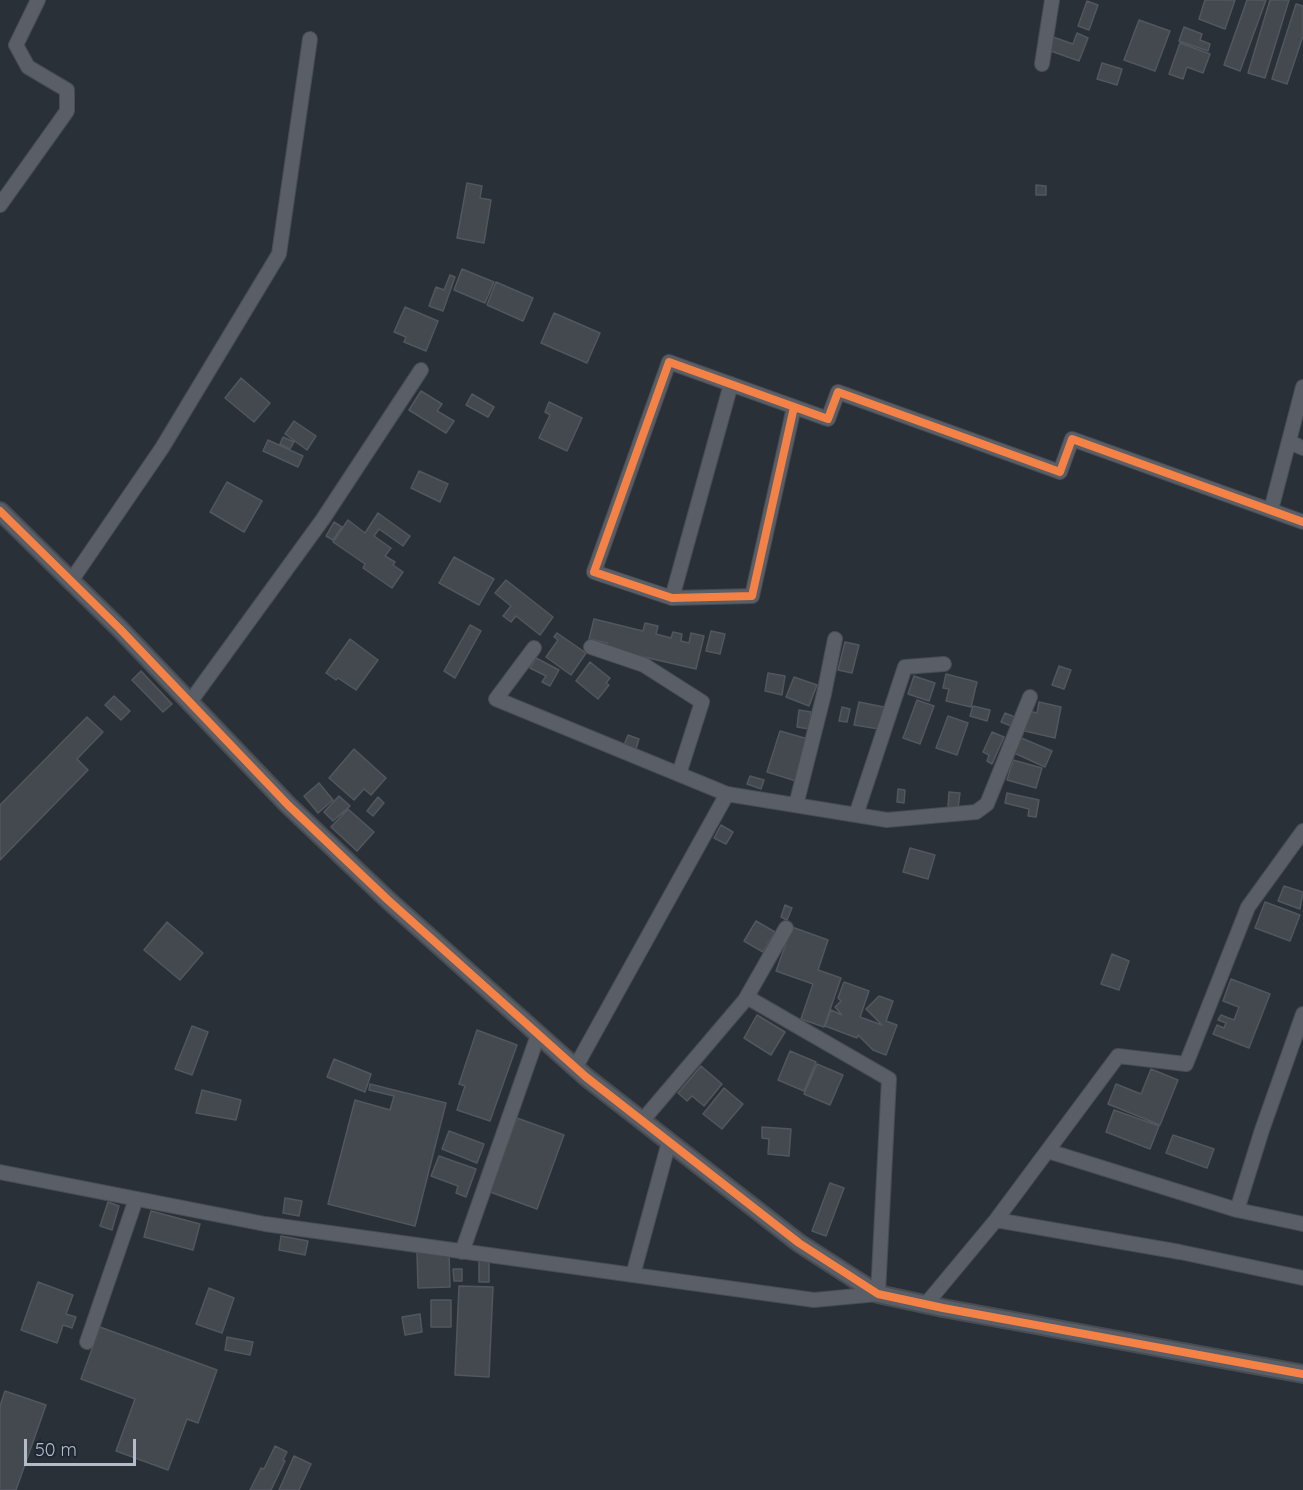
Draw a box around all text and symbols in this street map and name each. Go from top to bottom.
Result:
scale bar [27,1427,140,1465]
text: 50 m [35,1438,77,1461]

